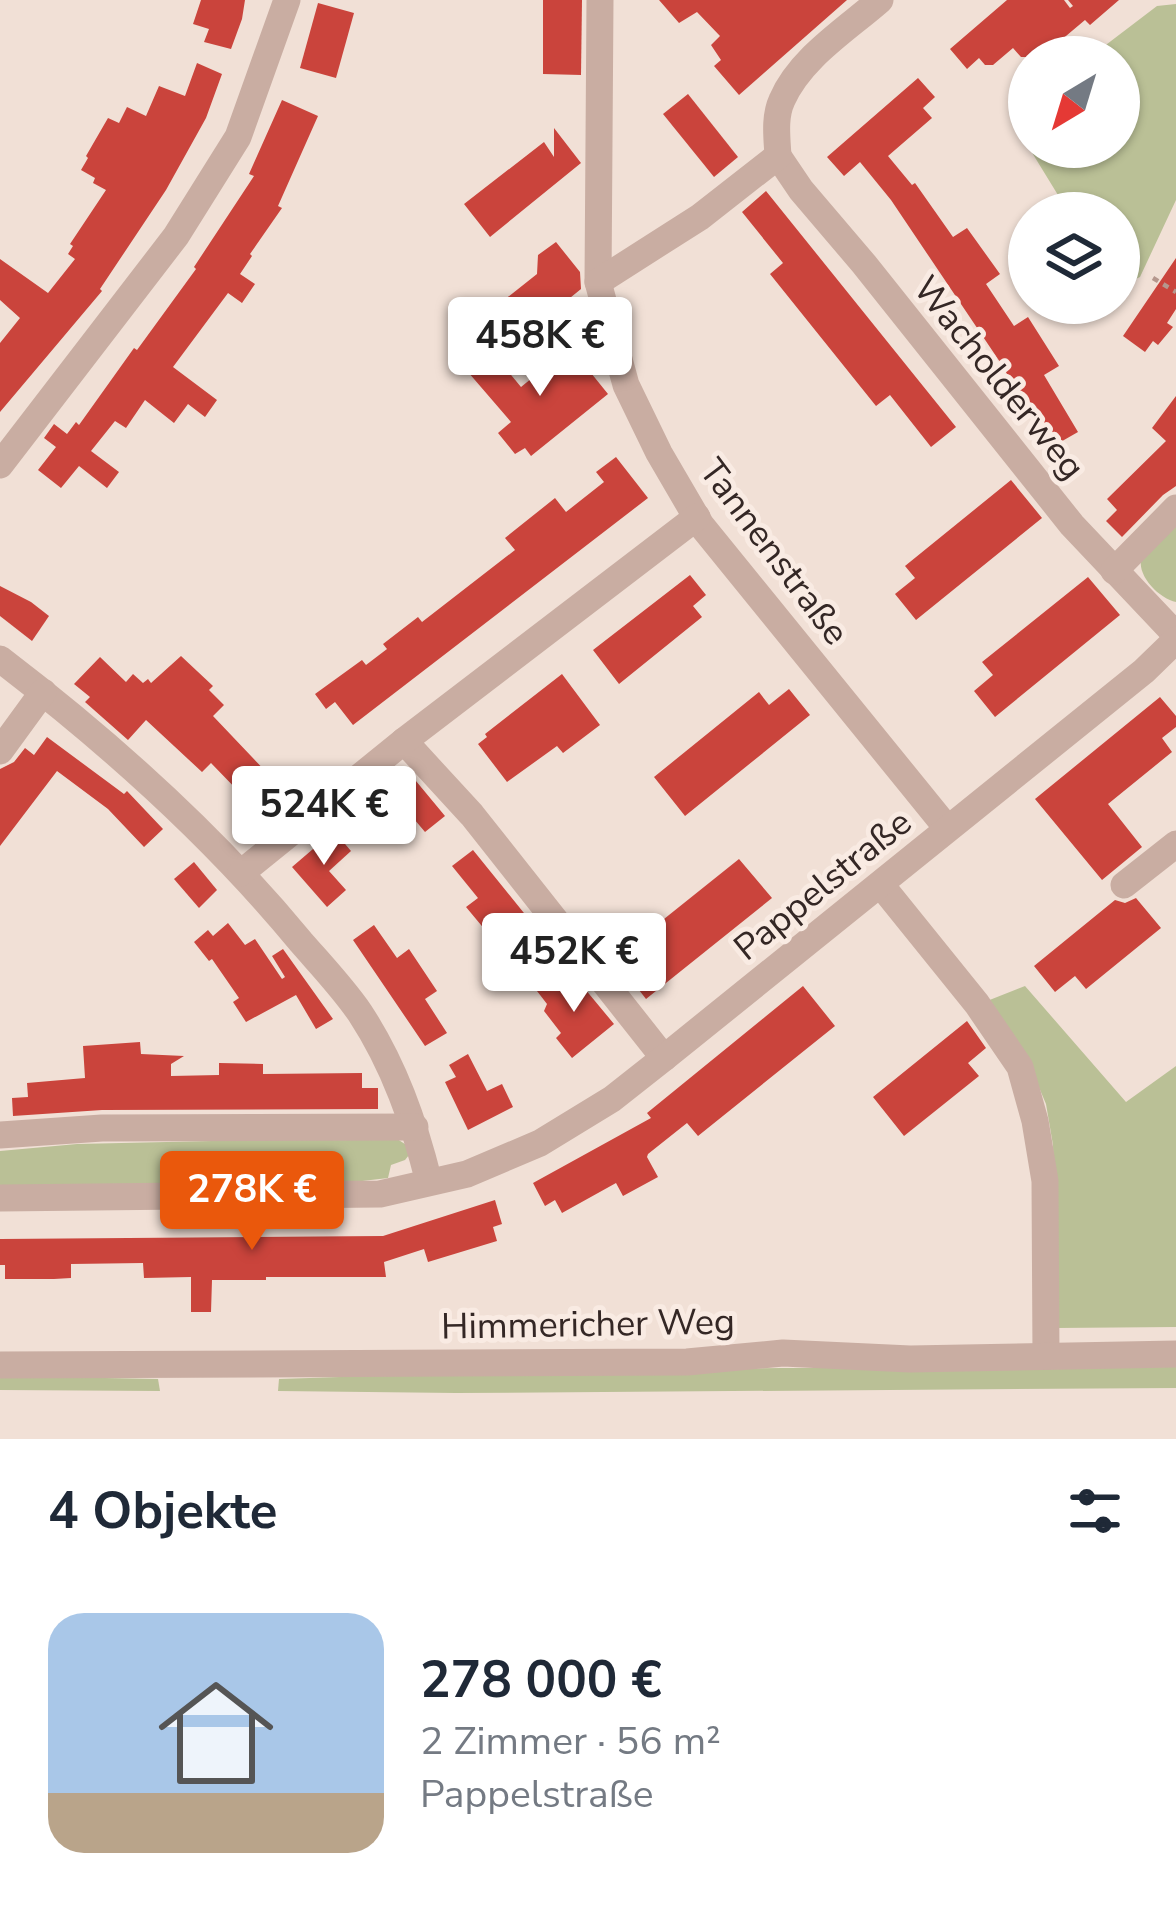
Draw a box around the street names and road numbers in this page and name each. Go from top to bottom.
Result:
street label: Wacholderweg [902,266,1096,490]
street label: Tannenstraße [688,449,860,655]
street label: Pappelstraße [724,798,922,972]
street label: Himmericher Weg [441,1297,735,1352]

